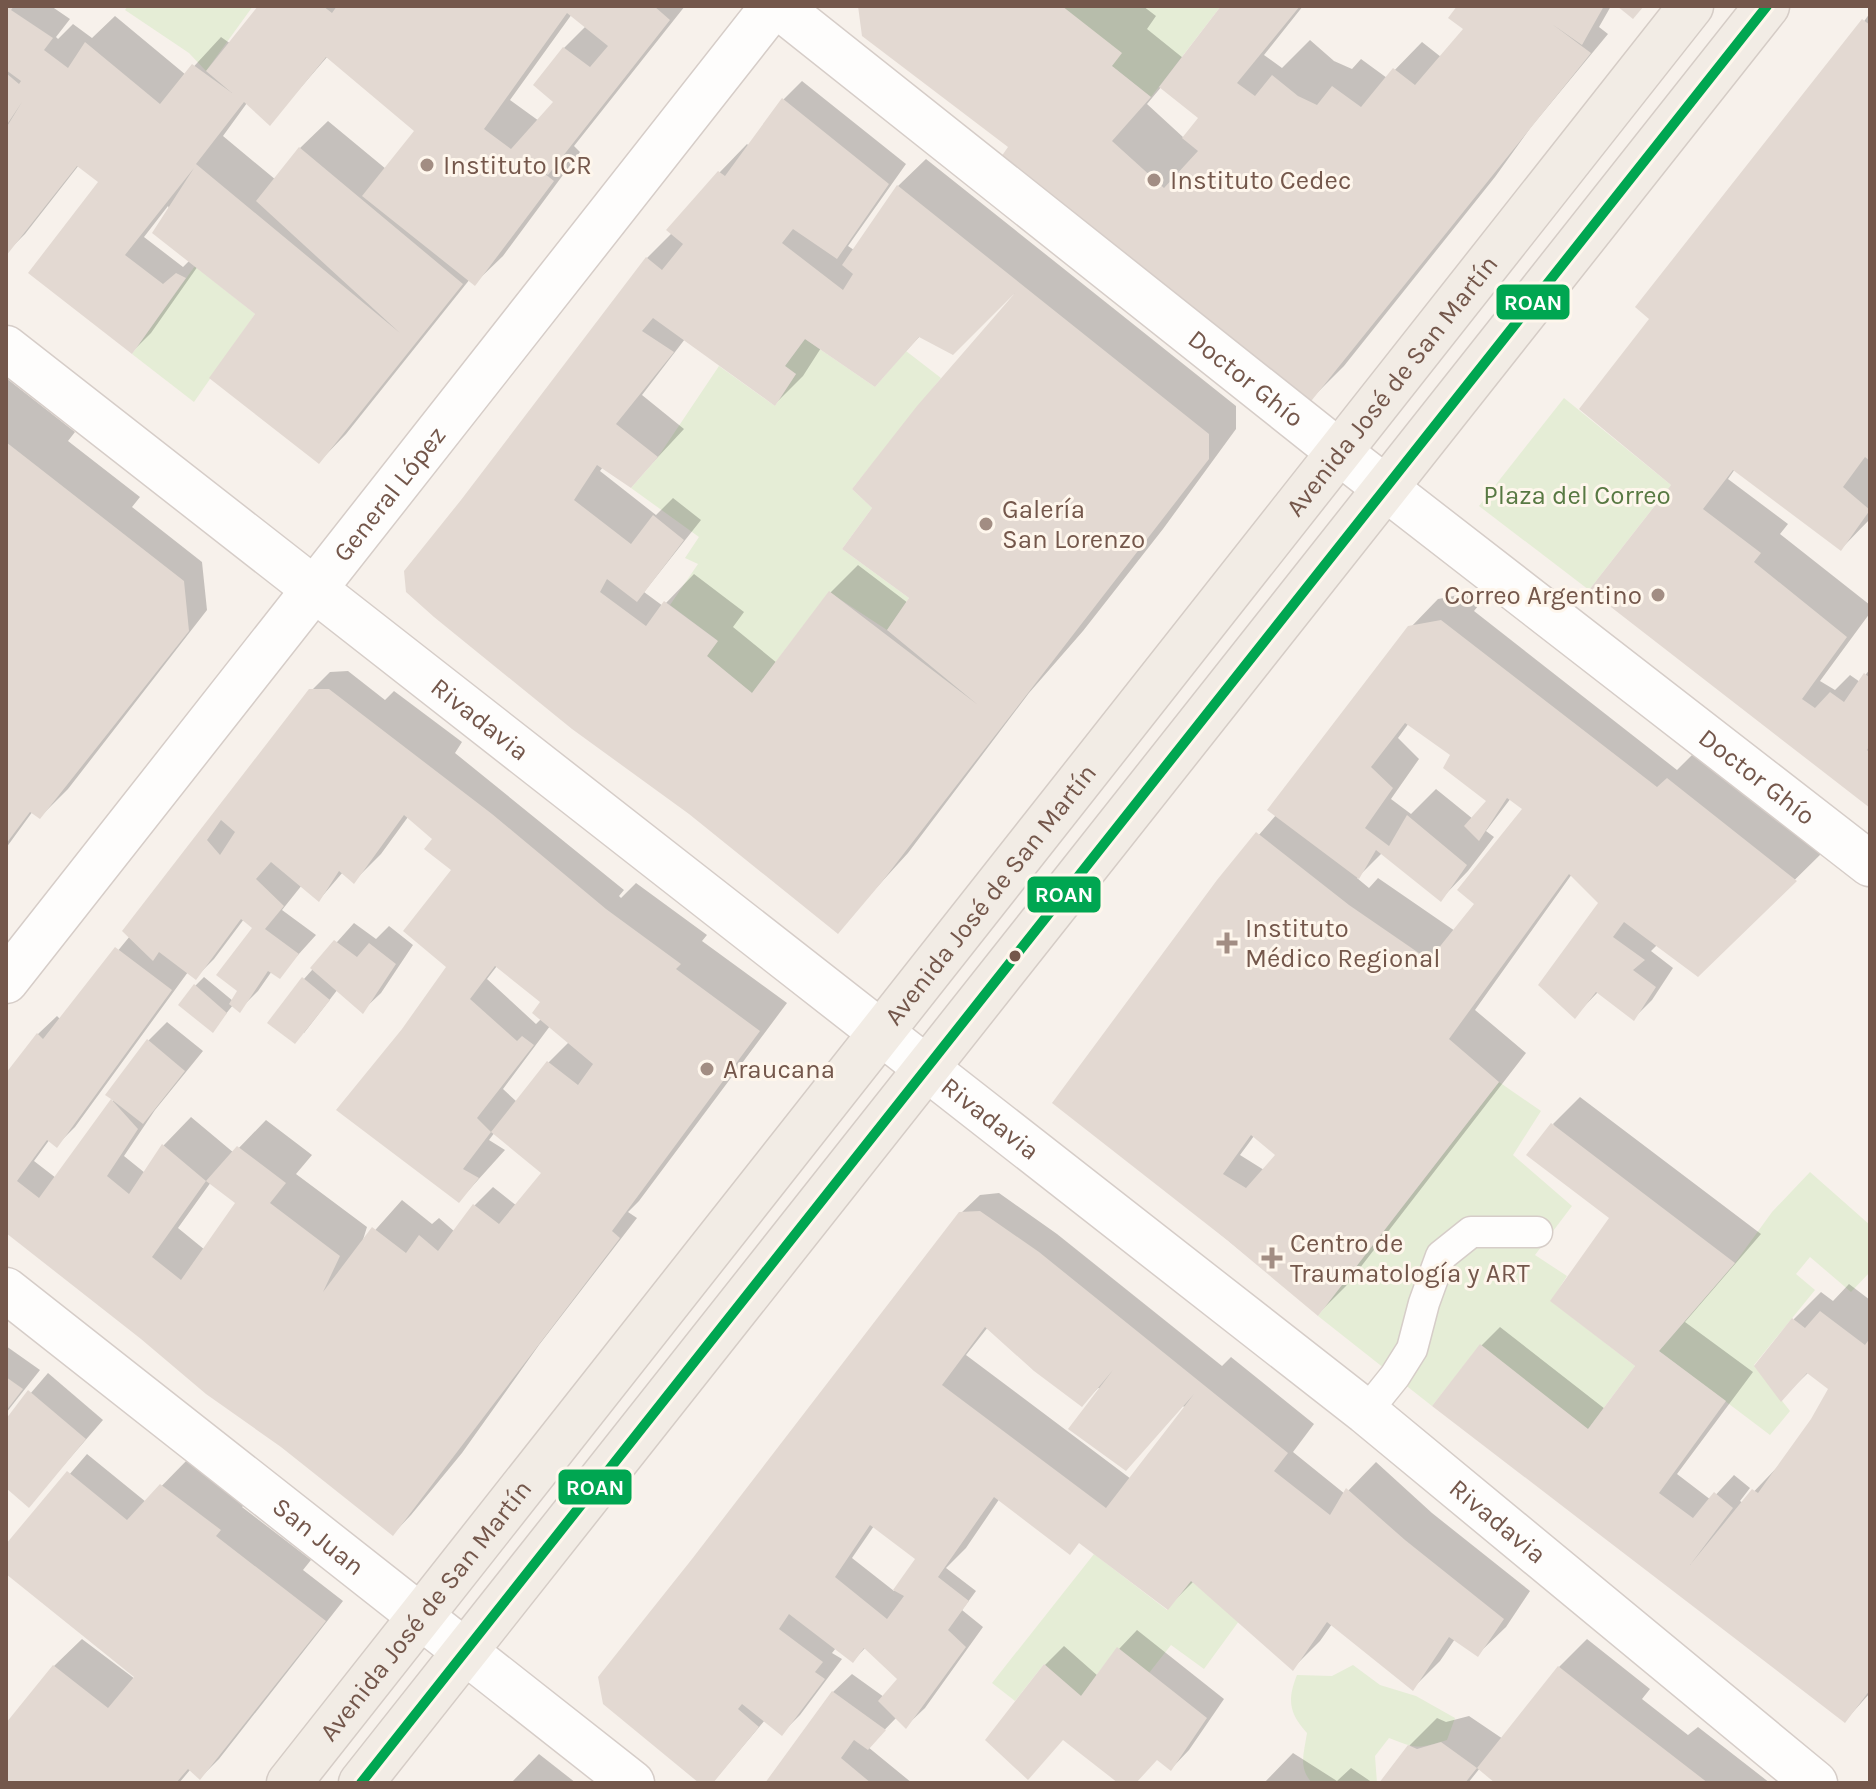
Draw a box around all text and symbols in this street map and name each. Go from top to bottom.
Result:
place label: Instituto ICR [443,150,592,181]
marker: Instituto ICR [418,156,436,174]
place label: Instituto Cedec [1170,165,1351,196]
marker: Instituto Cedec [1145,171,1163,189]
street label: Avenida José de San Martín [1279,249,1504,522]
line badge: ROAN [1495,283,1571,321]
text: ROAN [1504,290,1562,316]
street label: Doctor Ghío [1182,323,1310,433]
street label: General López [327,420,452,568]
park label: Plaza del Correo [1483,480,1671,511]
place label: Galería San Lorenzo [1002,494,1145,555]
marker: Galería San Lorenzo [977,515,995,533]
place label: Correo Argentino [1444,580,1642,611]
marker: Correo Argentino [1649,586,1667,604]
street label: Rivadavia [425,671,535,767]
street label: Doctor Ghío [1693,722,1822,831]
street label: Avenida José de San Martín [878,758,1103,1031]
line badge: ROAN [1026,875,1102,914]
text: ROAN [1035,882,1093,908]
place label: Instituto Médico Regional [1245,913,1441,974]
marker: Instituto Médico Regional [1216,932,1238,954]
unlabelled marker [1007,948,1023,964]
place label: Araucana [723,1054,835,1085]
marker: Araucana [698,1060,716,1078]
street label: Rivadavia [935,1070,1046,1166]
place label: Centro de Traumatología y ART [1290,1228,1530,1289]
marker: Centro de Traumatología y ART [1261,1247,1283,1269]
line badge: ROAN [557,1468,633,1506]
street label: Rivadavia [1443,1472,1553,1570]
street label: Avenida José de San Martín [313,1473,538,1747]
text: ROAN [566,1475,624,1501]
street label: San Juan [267,1491,371,1582]

